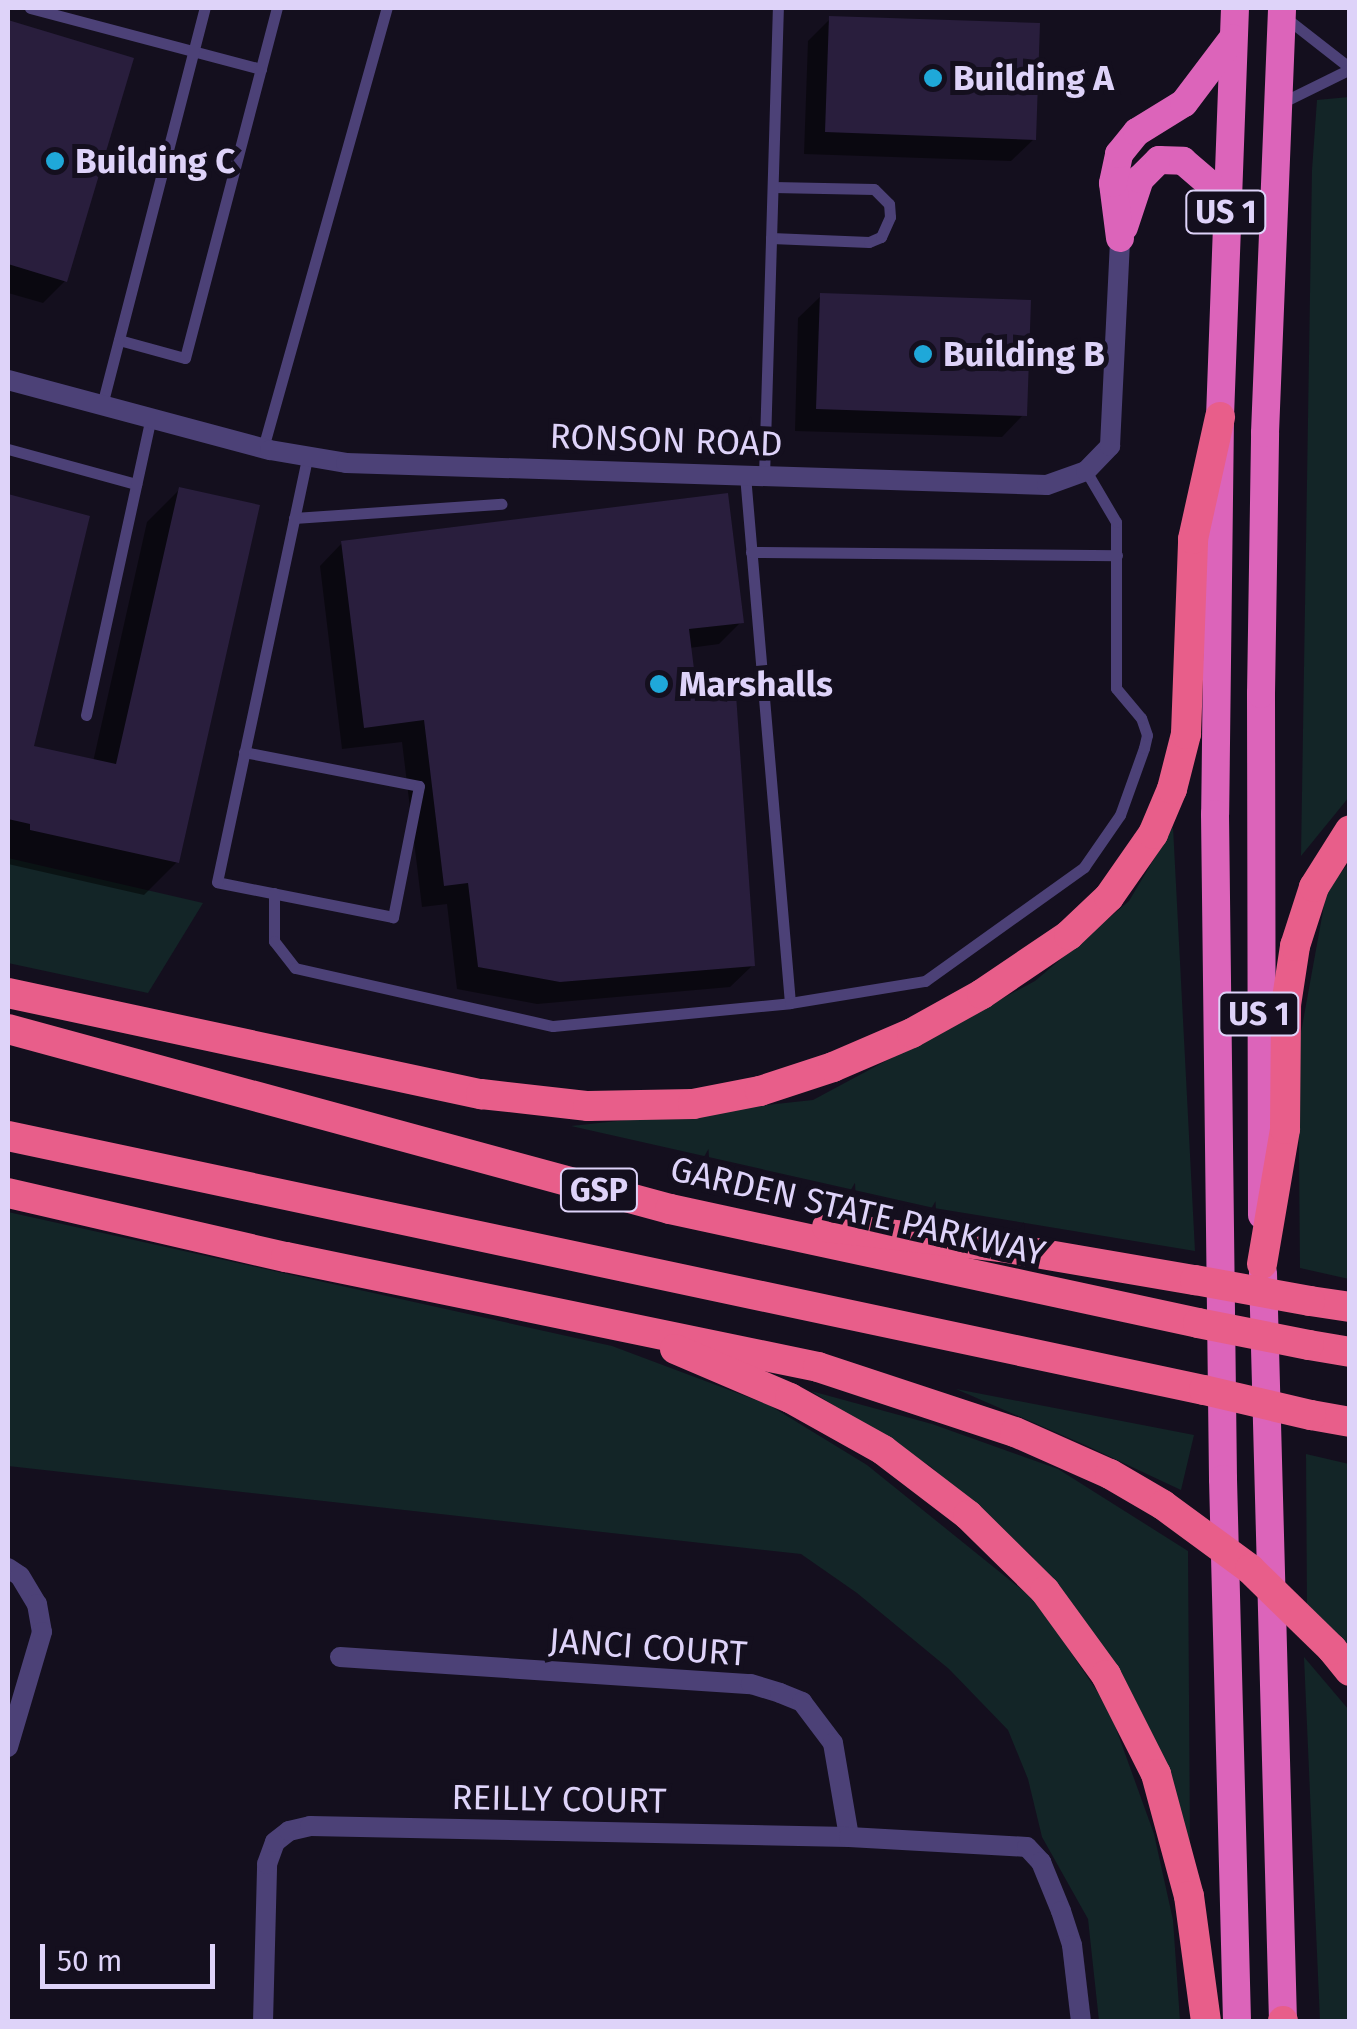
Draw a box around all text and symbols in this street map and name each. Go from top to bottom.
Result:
place label: Building A [953,57,1114,99]
marker: Building A [922,67,944,89]
place label: Building C [75,140,235,182]
marker: Building C [44,150,66,172]
road number: US 1 [1184,185,1268,239]
place label: Building B [943,333,1105,375]
marker: Building B [912,343,934,365]
street label: RONSON ROAD [549,415,783,465]
place label: Marshalls [679,663,833,705]
marker: Marshalls [648,673,670,695]
road number: US 1 [1216,987,1302,1041]
street label: GARDEN STATE PARKWAY [666,1147,1050,1275]
road number: GSP [559,1163,639,1217]
street label: JANCI COURT [547,1619,749,1675]
street label: REILLY COURT [451,1776,667,1822]
scale bar [45,1924,220,1986]
text: 50 m [57,1943,122,1979]

